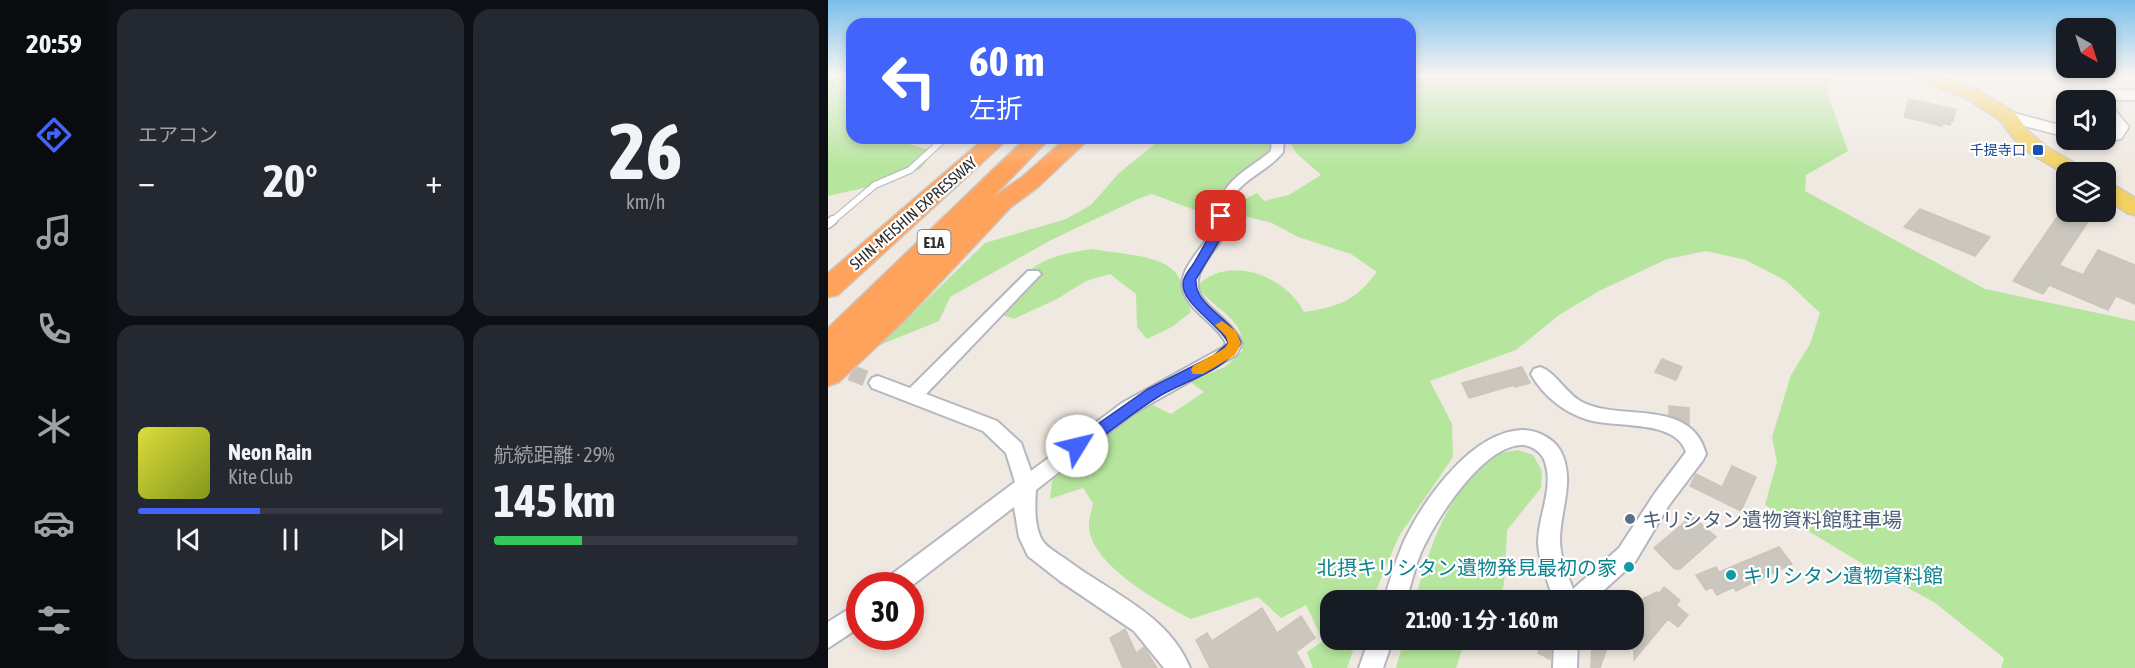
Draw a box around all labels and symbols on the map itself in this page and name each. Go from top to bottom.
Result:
north arrow [2056,18,2116,78]
place label: 千提寺口 [1970,142,2026,158]
marker: 千提寺口 [2031,143,2045,157]
street label: SHIN-MEISHIN EXPRESSWAY [846,152,981,273]
pin [1195,190,1246,241]
road number: E1A [918,230,950,254]
position arrow [1045,414,1109,478]
place label: キリシタン遺物資料館駐車場 [1642,508,1902,531]
marker: キリシタン遺物資料館駐車場 [1623,512,1637,526]
place label: 北摂キリシタン遺物発見最初の家 [1317,556,1617,579]
marker: 北摂キリシタン遺物発見最初の家 [1622,560,1636,574]
place label: キリシタン遺物資料館 [1743,564,1943,587]
marker: キリシタン遺物資料館 [1724,568,1738,582]
speed limit sign: 30 [846,572,924,650]

